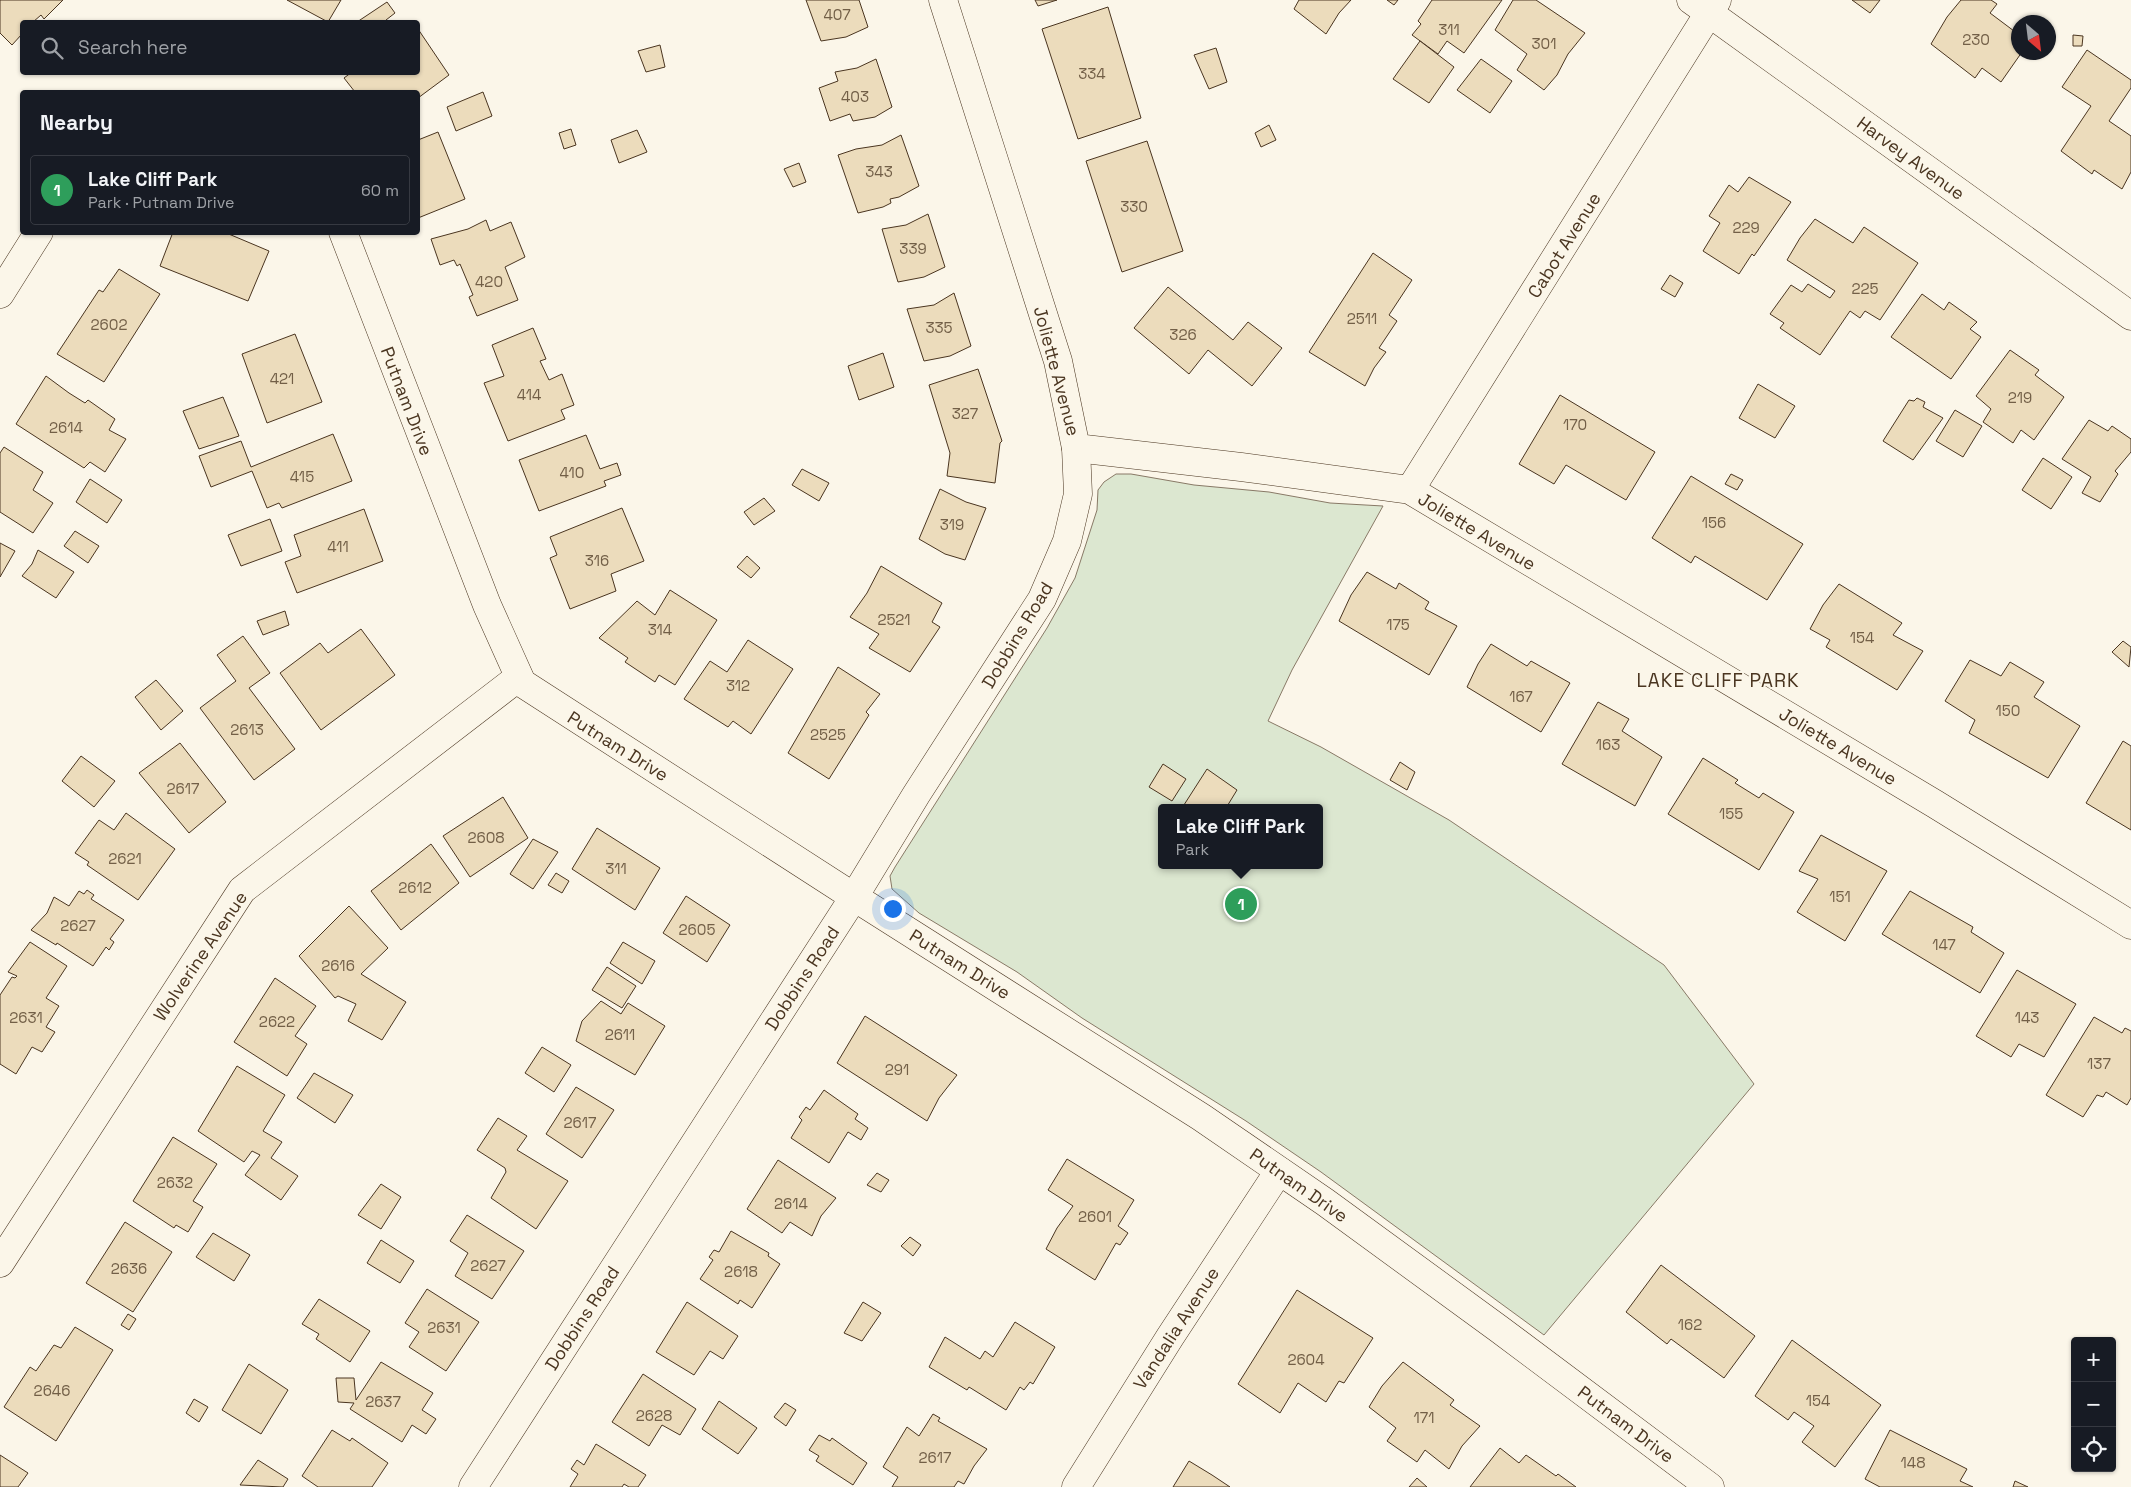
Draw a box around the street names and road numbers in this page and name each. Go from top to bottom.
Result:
street label: Harvey Avenue [1852,111,1970,205]
street label: Cabot Avenue [1522,188,1606,302]
street label: Joliette Avenue [1029,304,1085,438]
street label: Putnam Drive [376,343,438,459]
street label: Joliette Avenue [1414,487,1540,575]
street label: Dobbins Road [976,578,1058,692]
street label: Joliette Avenue [1775,702,1901,790]
street label: Putnam Drive [563,706,673,786]
street label: Wolverine Avenue [148,887,252,1025]
street label: Dobbins Road [760,921,844,1035]
street label: Putnam Drive [905,924,1015,1004]
street label: Putnam Drive [1245,1143,1353,1227]
street label: Dobbins Road [540,1261,624,1375]
street label: Vandalia Avenue [1128,1263,1224,1393]
street label: Putnam Drive [1573,1380,1679,1468]

